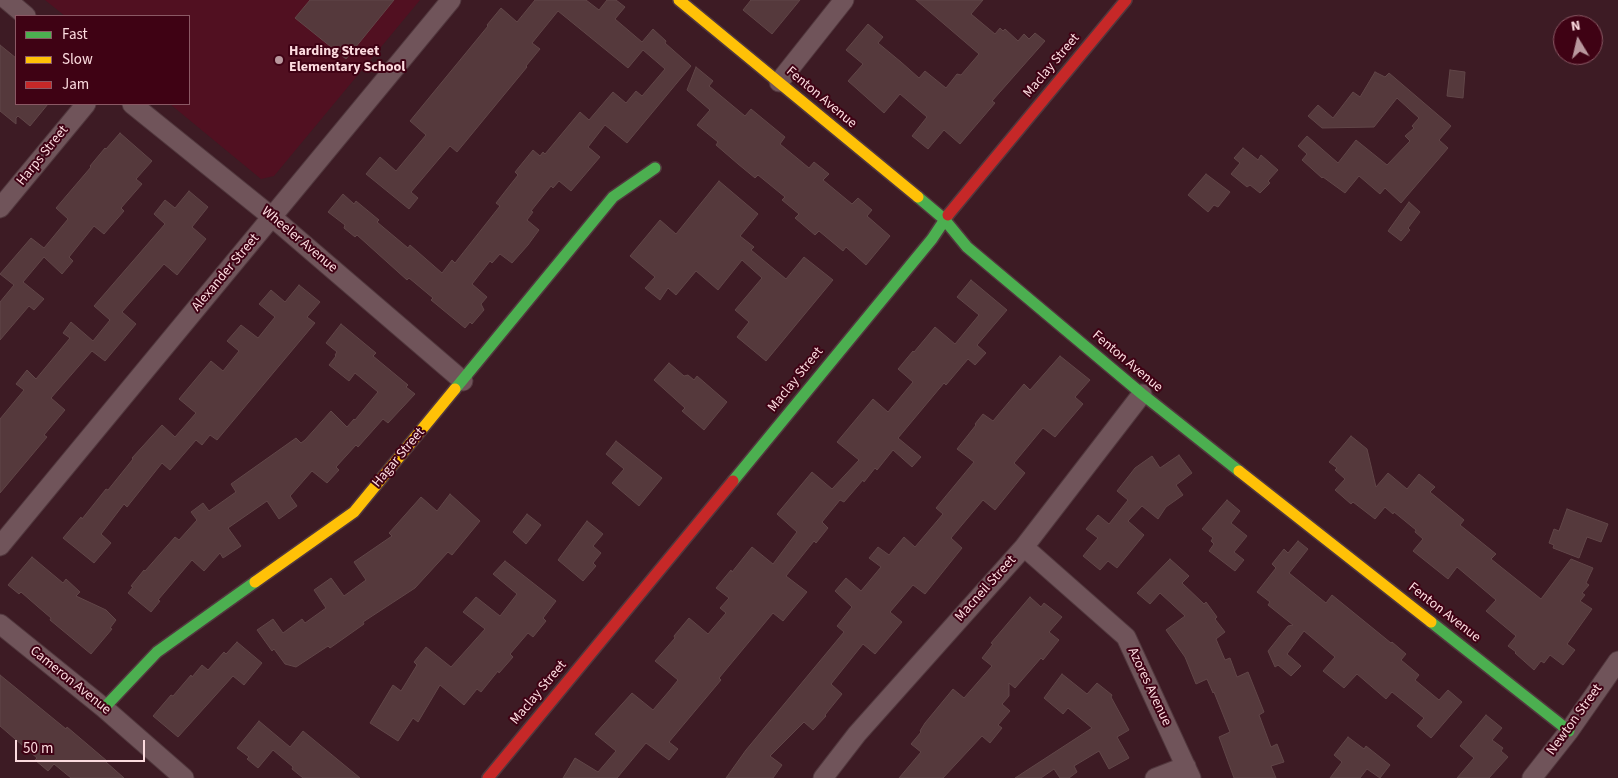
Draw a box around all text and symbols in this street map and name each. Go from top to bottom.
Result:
legend [15,15,190,105]
north arrow [1553,15,1603,65]
text: N [1570,16,1582,37]
text: Fast [62,24,88,45]
street label: Maclay Street [1020,30,1084,102]
place label: Harding Street Elementary School [289,44,405,76]
text: Slow [62,49,93,70]
marker: Harding Street Elementary School [273,54,285,66]
street label: Fenton Avenue [782,64,860,132]
text: Jam [62,74,89,95]
street label: Harps Street [14,123,72,189]
street label: Wheeler Avenue [258,203,340,277]
street label: Alexander Street [189,231,263,315]
street label: Fenton Avenue [1088,328,1166,396]
street label: Maclay Street [765,344,827,416]
street label: Hagar Street [369,425,429,491]
street label: Macneil Street [952,552,1020,626]
street label: Fenton Avenue [1405,580,1483,646]
street label: Cameron Avenue [26,643,114,719]
street label: Azores Avenue [1124,645,1174,729]
street label: Maclay Street [507,657,571,729]
street label: Newton Street [1544,681,1606,759]
scale bar [18,730,148,762]
text: 50 m [23,738,53,759]

